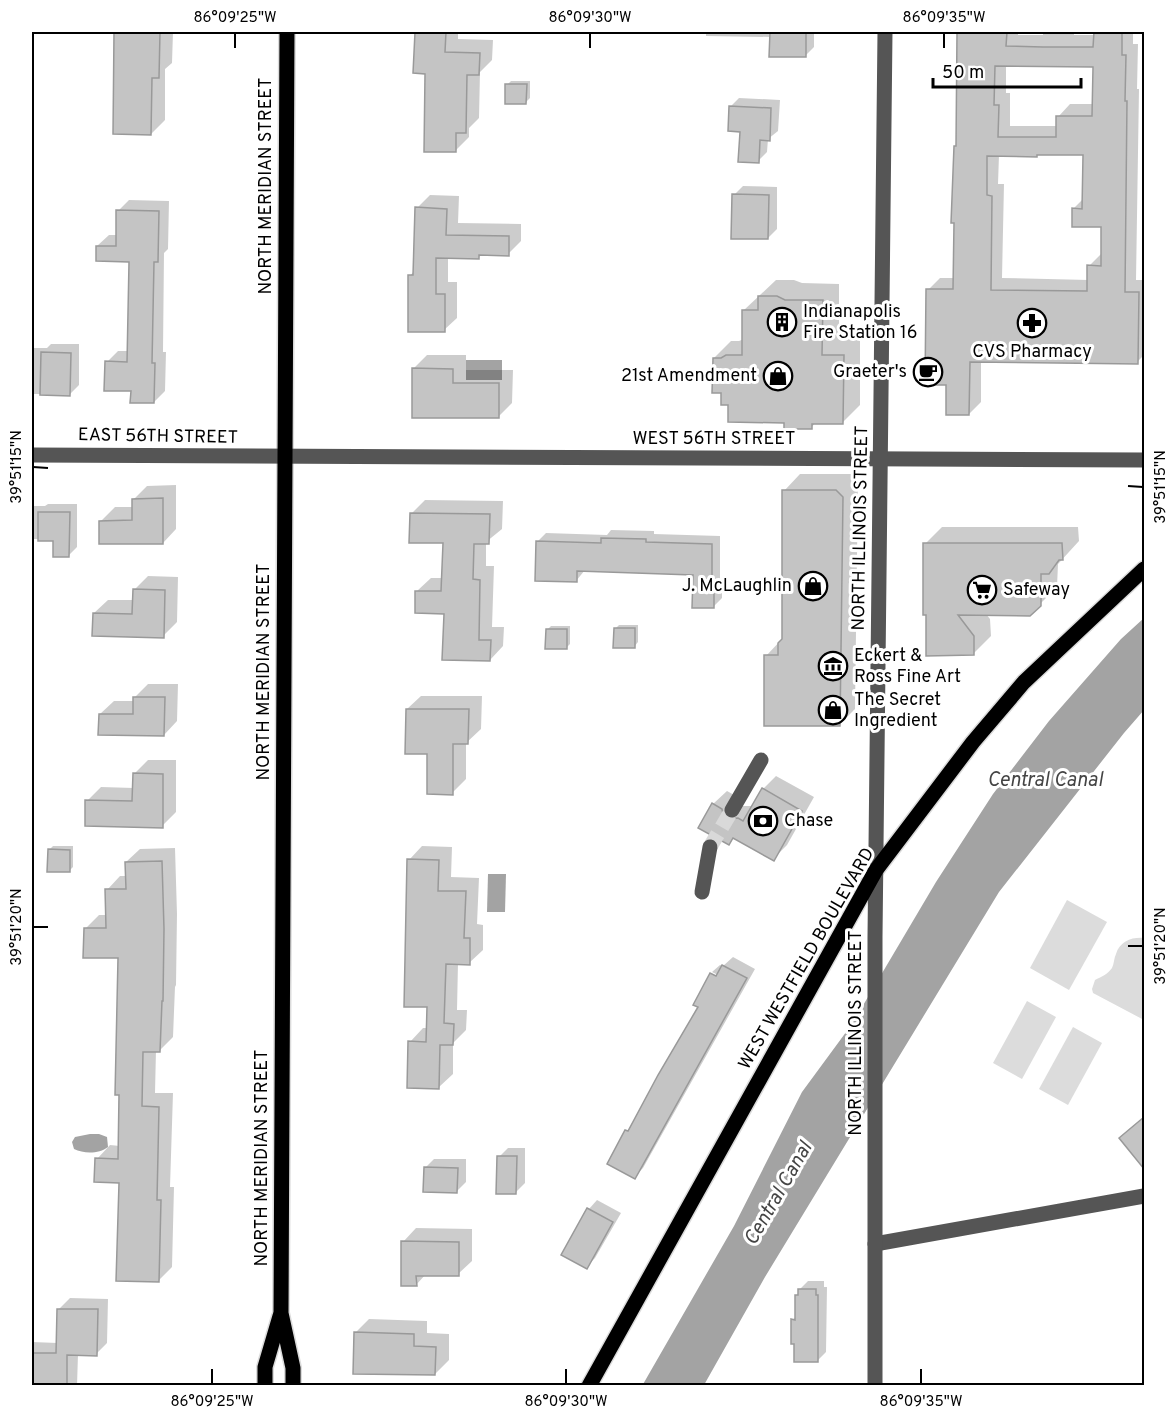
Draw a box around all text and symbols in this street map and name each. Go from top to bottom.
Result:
text: 86°09'25"W [193,9,277,28]
text: 86°09'30"W [548,9,632,28]
text: 86°09'35"W [902,9,986,28]
scale bar [933,51,1082,89]
text: 50 m [942,62,984,85]
street label: NORTH MERIDIAN STREET [255,77,278,295]
place label: Indianapolis Fire Station 16 [803,301,917,345]
building icon: Indianapolis Fire Station 16 [766,306,798,338]
pharmacy icon: CVS Pharmacy [1016,307,1048,339]
place label: CVS Pharmacy [972,341,1092,364]
cafe icon: Graeter's [912,356,944,388]
shop icon: 21st Amendment [762,360,794,392]
place label: Graeter's [833,361,907,384]
place label: 21st Amendment [621,365,757,388]
street label: EAST 56TH STREET [78,424,238,450]
street label: NORTH ILLINOIS STREET [848,425,874,631]
street label: WEST 56TH STREET [632,428,796,451]
text: 39°51'15"N [8,430,27,504]
text: 39°51'15"N [1152,450,1171,524]
street label: NORTH MERIDIAN STREET [253,563,276,781]
shop icon: J. McLaughlin [797,570,829,602]
supermarket icon: Safeway [966,574,998,606]
place label: J. McLaughlin [682,575,792,598]
place label: Safeway [1003,579,1070,602]
place label: Eckert & Ross Fine Art [854,645,961,689]
museum icon: Eckert & Ross Fine Art [817,650,849,682]
place label: The Secret Ingredient [854,689,941,733]
shop icon: The Secret Ingredient [817,694,849,726]
water label: Central Canal [987,768,1104,794]
bank icon: Chase [747,805,779,837]
place label: Chase [784,810,833,833]
street label: WEST WESTFIELD BOULEVARD [734,844,880,1074]
text: 39°51'20"N [8,888,27,966]
text: 39°51'20"N [1152,907,1171,985]
street label: NORTH ILLINOIS STREET [845,930,868,1136]
street label: NORTH MERIDIAN STREET [251,1049,274,1267]
water label: Central Canal [739,1137,820,1251]
text: 86°09'25"W [170,1393,254,1412]
text: 86°09'30"W [524,1393,608,1412]
text: 86°09'35"W [879,1393,963,1412]

